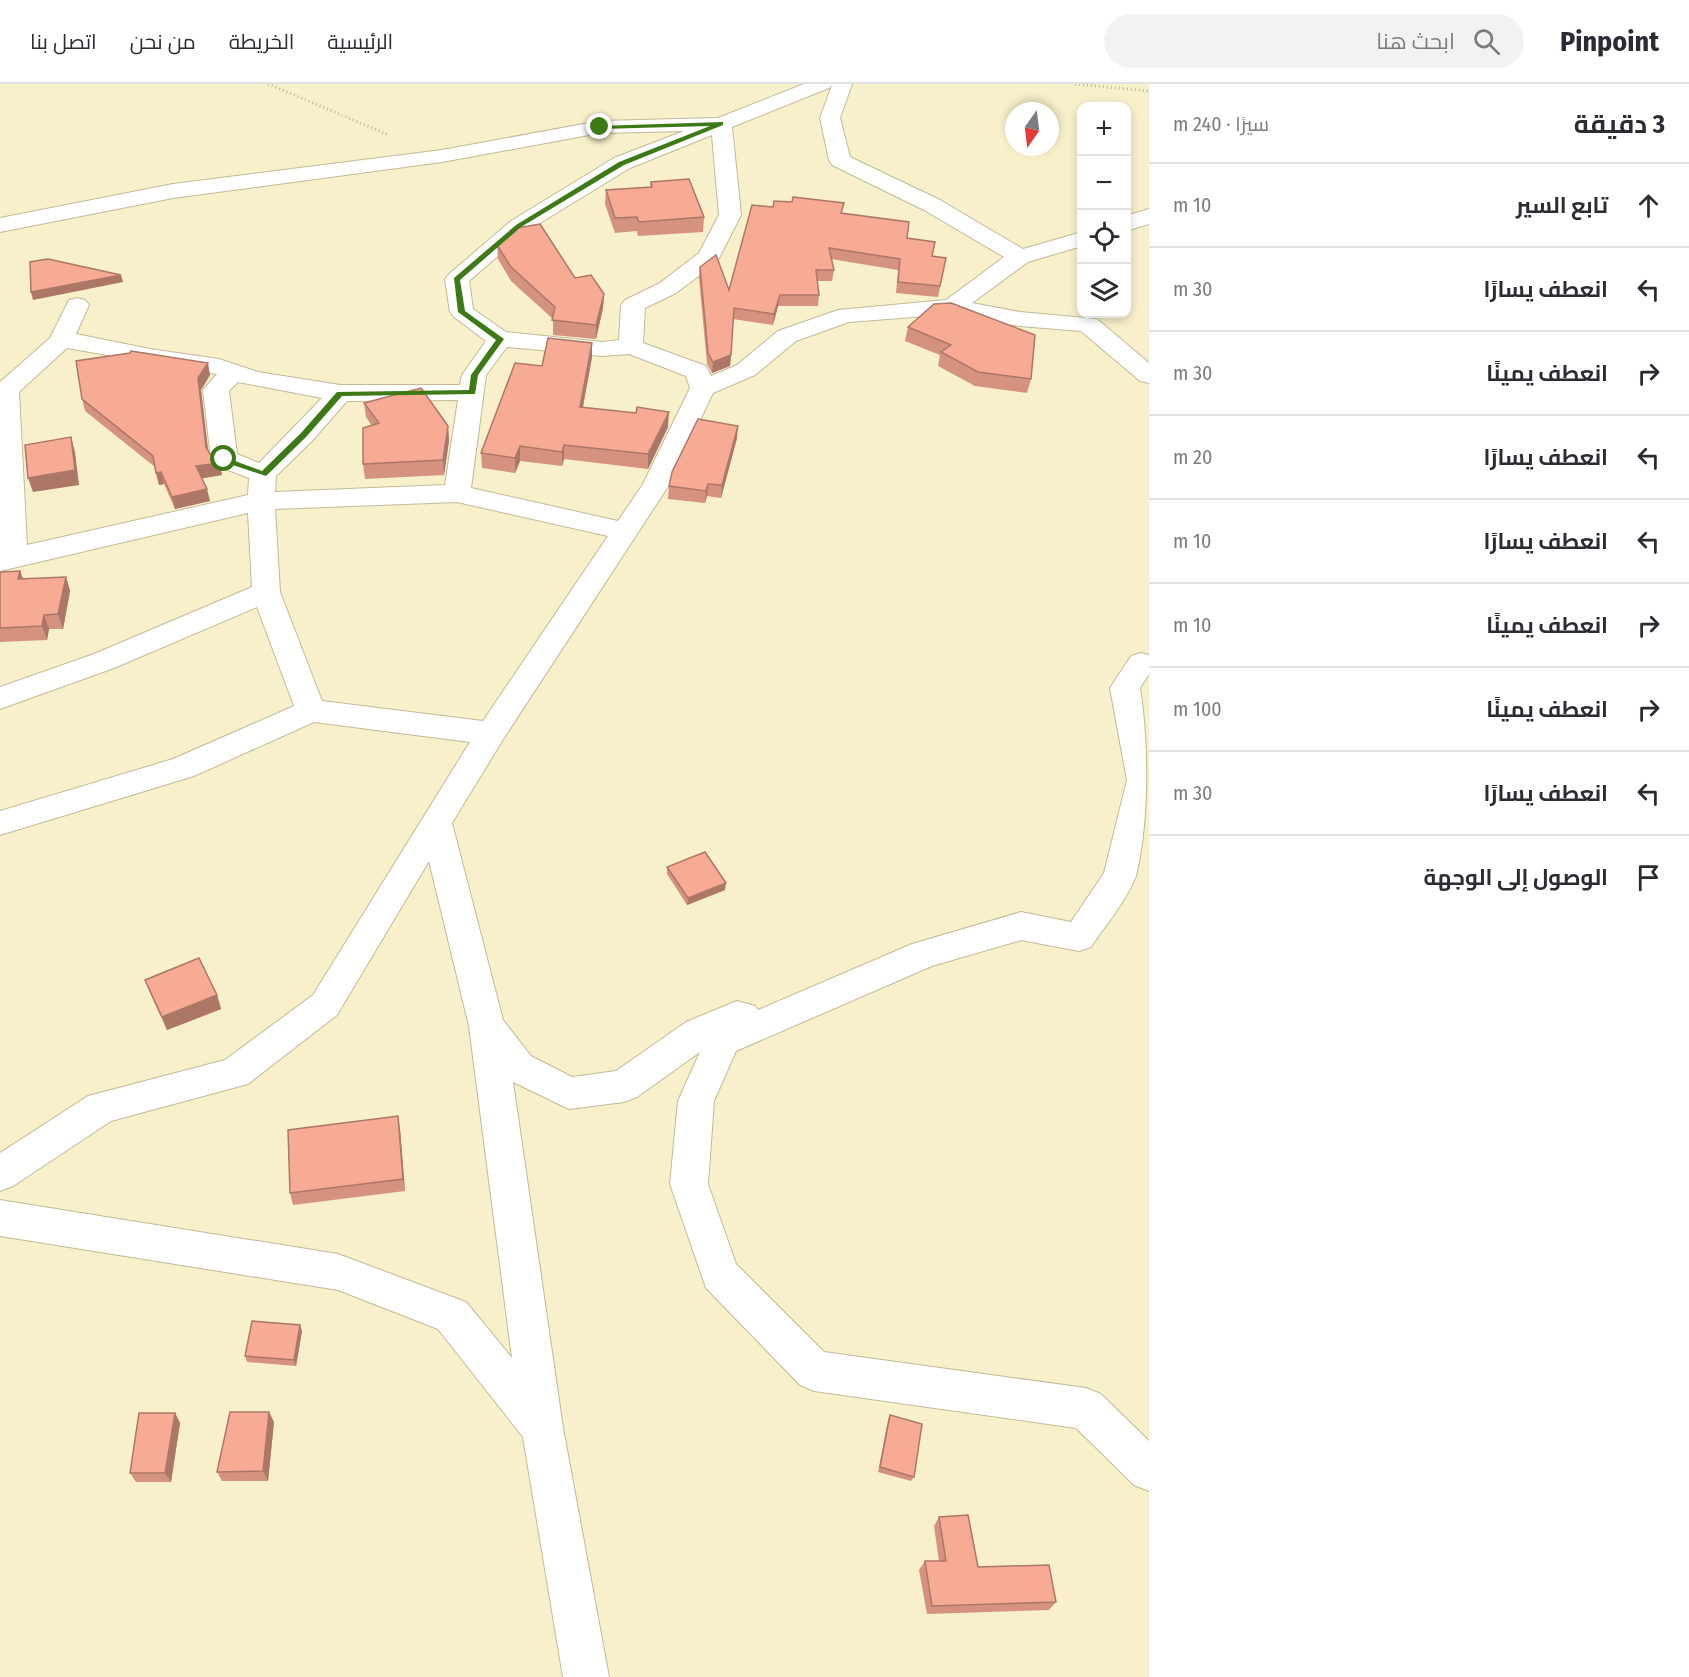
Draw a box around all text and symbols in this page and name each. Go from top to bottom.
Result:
search box [1104,14,1524,68]
icon: search [1470,25,1503,58]
text: Pinpoint [1560,25,1659,58]
text: ابحث هنا [1376,28,1455,55]
text: اتصل بنا [30,29,97,55]
text: من نحن [130,29,196,55]
text: الخريطة [229,29,294,55]
text: الرئيسية [327,29,393,55]
north arrow [1005,102,1059,156]
map controls [1077,102,1131,318]
button: + [1077,102,1131,156]
text: 3 دقيقة [1574,109,1665,140]
text: سيرًا · 240 m [1173,112,1269,136]
route end [586,113,612,139]
button: − [1077,156,1131,210]
icon: ahead [1632,189,1665,222]
text: تابع السير [1516,192,1608,219]
text: 10 m [1173,193,1211,217]
button: locate [1077,210,1131,264]
button: layers [1077,264,1131,318]
icon: left [1632,273,1665,306]
text: انعطف يسارًا [1483,276,1608,303]
text: 30 m [1173,277,1213,301]
icon: right [1632,357,1665,390]
text: انعطف يمينًا [1486,360,1608,387]
text: 30 m [1173,361,1213,385]
icon: left [1632,441,1665,474]
text: انعطف يسارًا [1483,444,1608,471]
route start [210,445,236,471]
text: 20 m [1173,445,1212,469]
icon: left [1632,525,1665,558]
text: انعطف يسارًا [1483,528,1608,555]
text: 10 m [1173,529,1211,553]
icon: right [1632,609,1665,642]
text: انعطف يمينًا [1486,612,1608,639]
text: 10 m [1173,613,1211,637]
icon: right [1632,693,1665,726]
text: انعطف يمينًا [1486,696,1608,723]
text: 100 m [1173,697,1222,721]
icon: left [1632,777,1665,810]
text: انعطف يسارًا [1483,780,1608,807]
text: 30 m [1173,781,1213,805]
icon: arrive [1632,861,1665,894]
text: الوصول إلى الوجهة [1424,864,1608,891]

